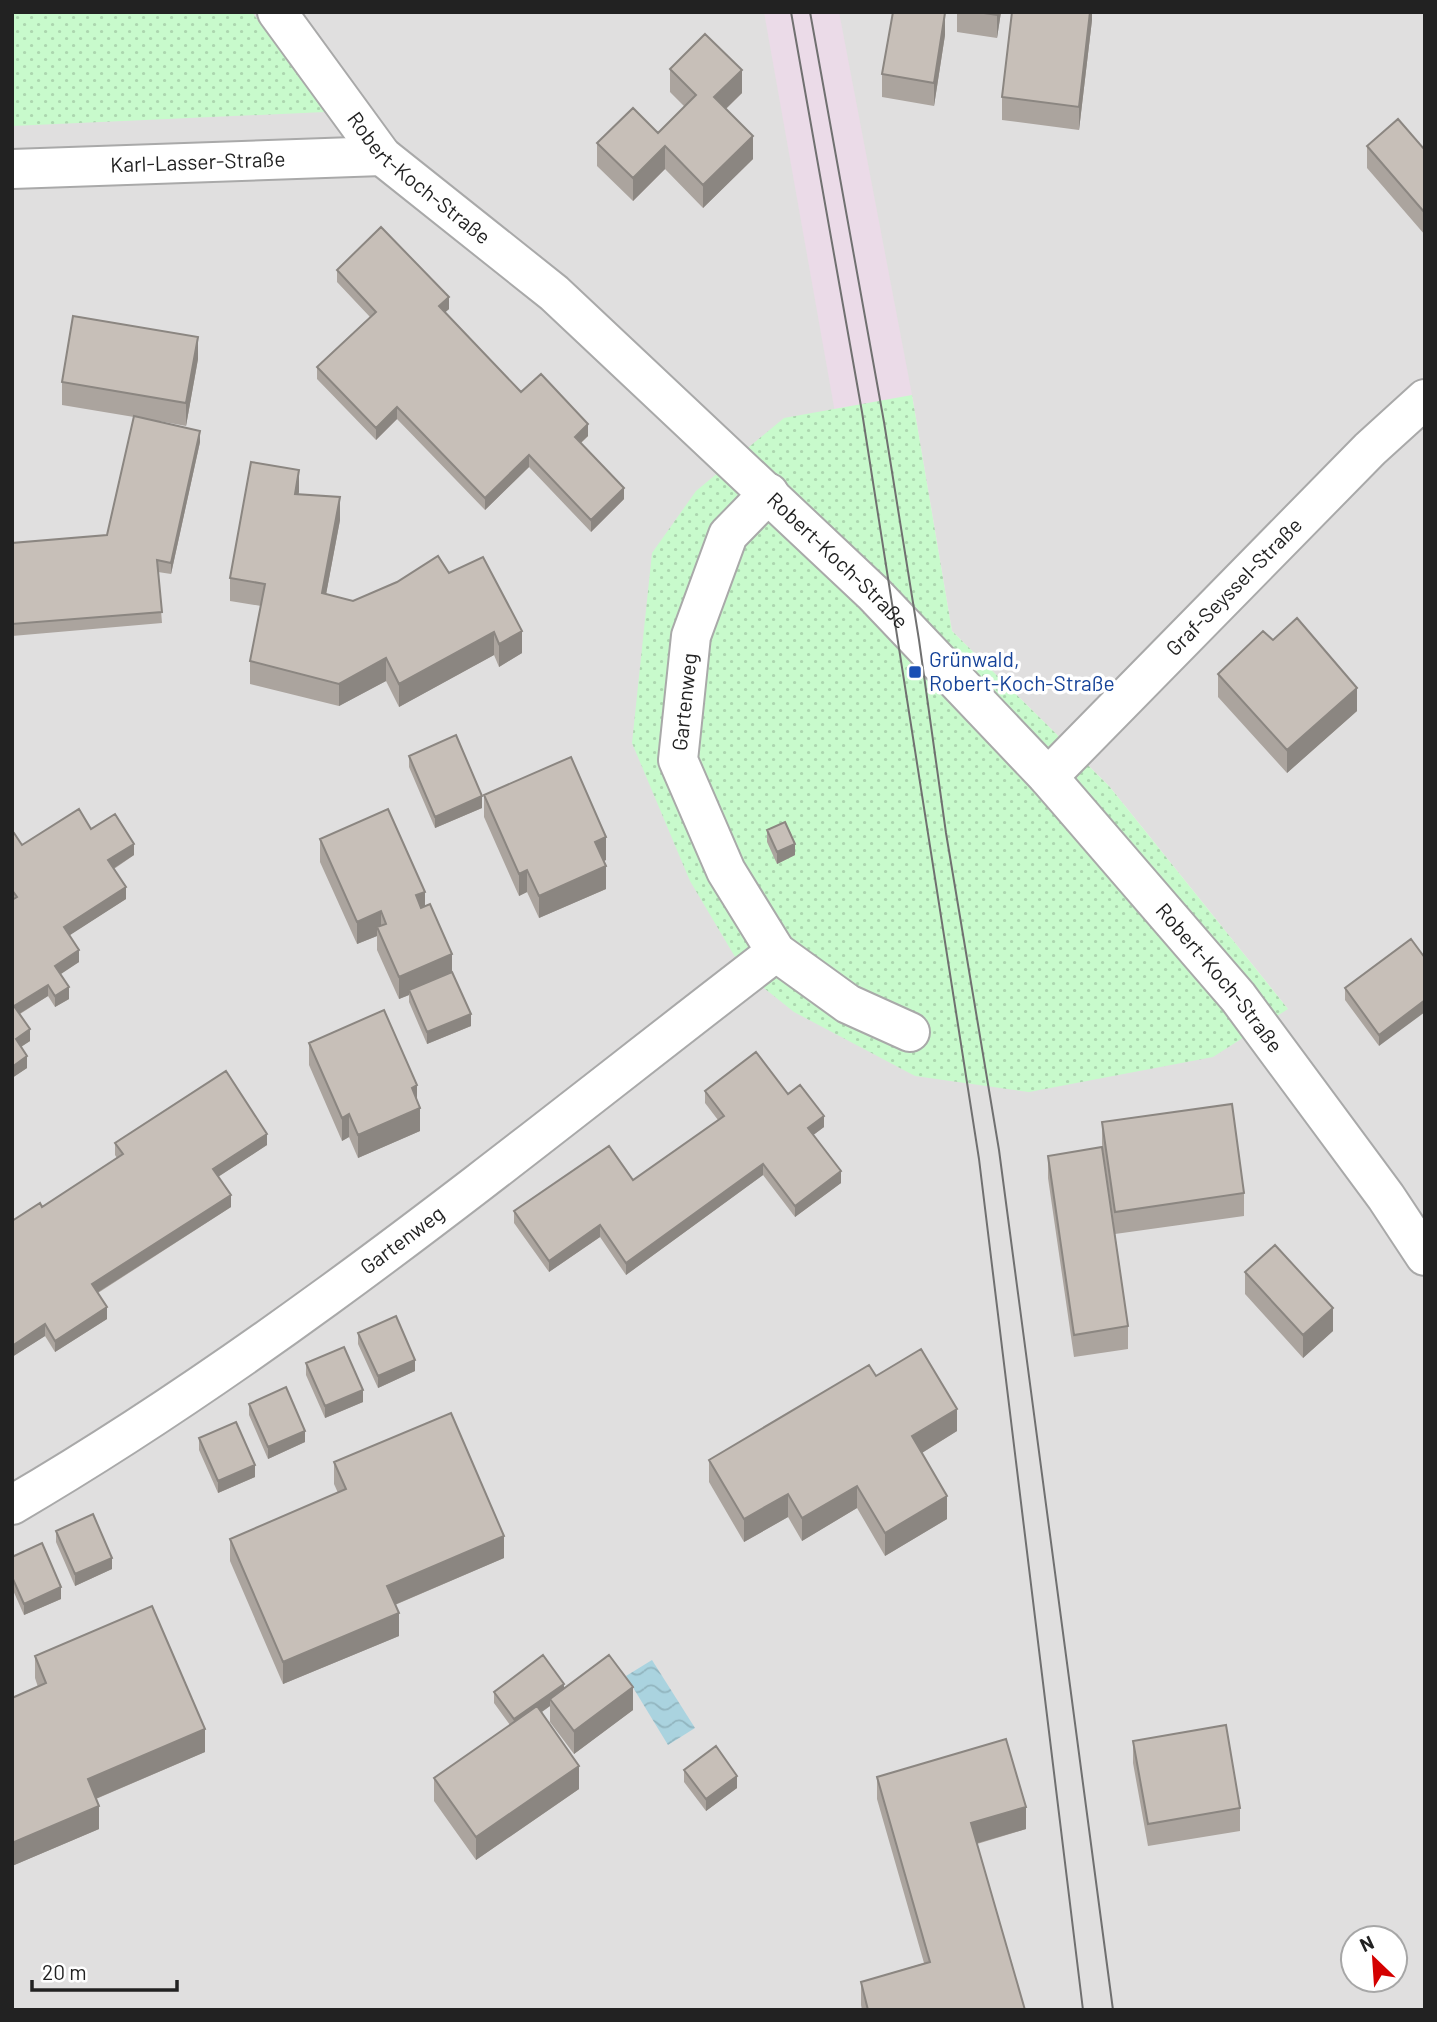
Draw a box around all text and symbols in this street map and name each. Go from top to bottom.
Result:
street label: Robert-Koch-Straße [343,106,496,249]
street label: Karl-Lasser-Straße [110,145,286,177]
street label: Robert-Koch-Straße [763,486,914,633]
street label: Graf-Seyssel-Straße [1160,512,1306,660]
place label: Grünwald, Robert-Koch-Straße [929,646,1115,695]
street label: Gartenweg [666,652,701,752]
marker: Grünwald, Robert-Koch-Straße [907,664,923,680]
street label: Robert-Koch-Straße [1152,897,1289,1057]
street label: Gartenweg [355,1200,449,1279]
north arrow [1339,1924,1409,1994]
text: N [1356,1930,1377,1956]
scale bar [32,1948,177,1992]
text: 20 m [42,1959,87,1984]

